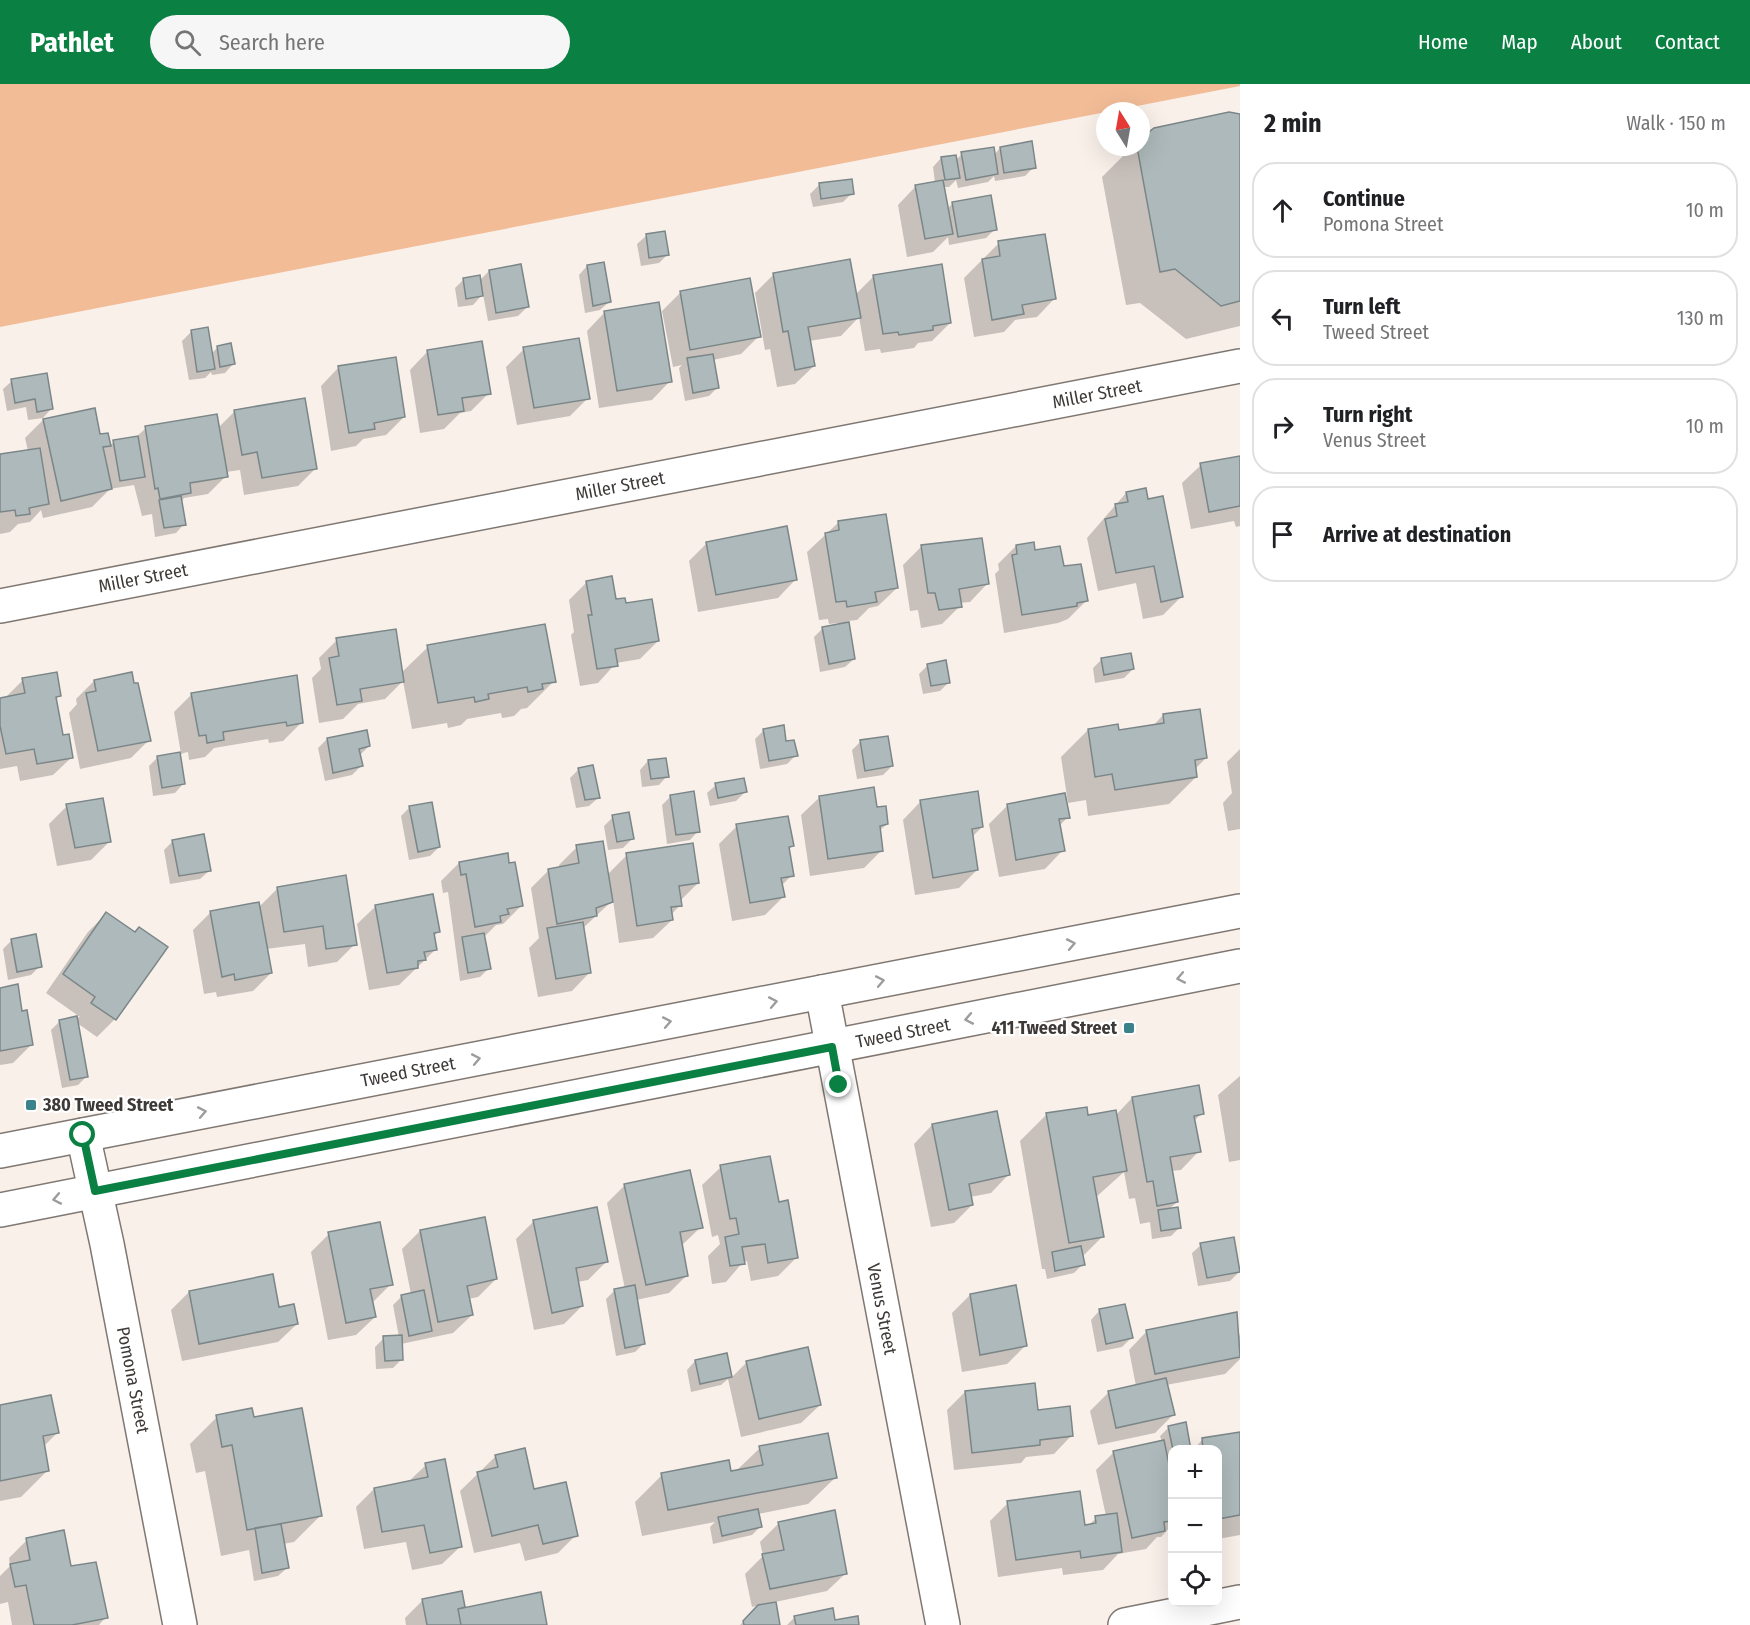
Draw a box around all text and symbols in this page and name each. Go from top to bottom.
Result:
search box [150,15,570,69]
text: Pathlet [30,26,114,59]
icon: search [171,26,204,59]
text: Search here [219,29,325,56]
text: Home [1418,29,1468,55]
text: Map [1501,29,1538,55]
text: About [1571,29,1622,55]
text: Contact [1655,29,1720,55]
north arrow [1096,102,1150,156]
text: 2 min [1264,108,1322,139]
text: Walk · 150 m [1626,111,1726,135]
text: Continue [1323,185,1405,212]
icon: ahead [1266,194,1299,227]
text: 10 m [1686,198,1724,222]
text: Pomona Street [1323,212,1444,236]
text: Turn left [1323,293,1401,320]
icon: left [1266,302,1299,335]
text: 130 m [1677,306,1724,330]
text: Tweed Street [1323,320,1429,344]
street label: Miller Street [1051,375,1144,413]
text: Turn right [1323,401,1412,428]
icon: right [1266,410,1299,443]
text: 10 m [1686,414,1724,438]
text: Venus Street [1323,428,1426,452]
street label: Miller Street [574,467,667,505]
icon: arrive [1266,518,1299,551]
text: Arrive at destination [1323,521,1511,548]
street label: Miller Street [97,559,190,597]
one-way arrow [1066,938,1076,951]
one-way arrow [1176,971,1186,984]
one-way arrow [875,975,885,988]
one-way arrow [767,996,777,1009]
one-way arrow [965,1012,975,1025]
street label: Tweed Street [854,1013,952,1053]
one-way arrow [662,1016,672,1029]
place label: 411 Tweed Street [992,1017,1118,1039]
marker: 411 Tweed Street [1122,1021,1136,1035]
street label: Tweed Street [359,1052,457,1092]
one-way arrow [471,1053,481,1066]
route end [825,1071,851,1097]
place label: 380 Tweed Street [42,1094,174,1116]
marker: 380 Tweed Street [24,1098,38,1112]
one-way arrow [197,1106,207,1119]
route start [69,1121,95,1147]
one-way arrow [52,1191,62,1204]
street label: Venus Street [862,1261,902,1357]
street label: Pomona Street [112,1325,154,1435]
map controls [1168,1445,1222,1607]
button: + [1168,1445,1222,1499]
button: − [1168,1499,1222,1553]
button: locate [1168,1553,1222,1607]

